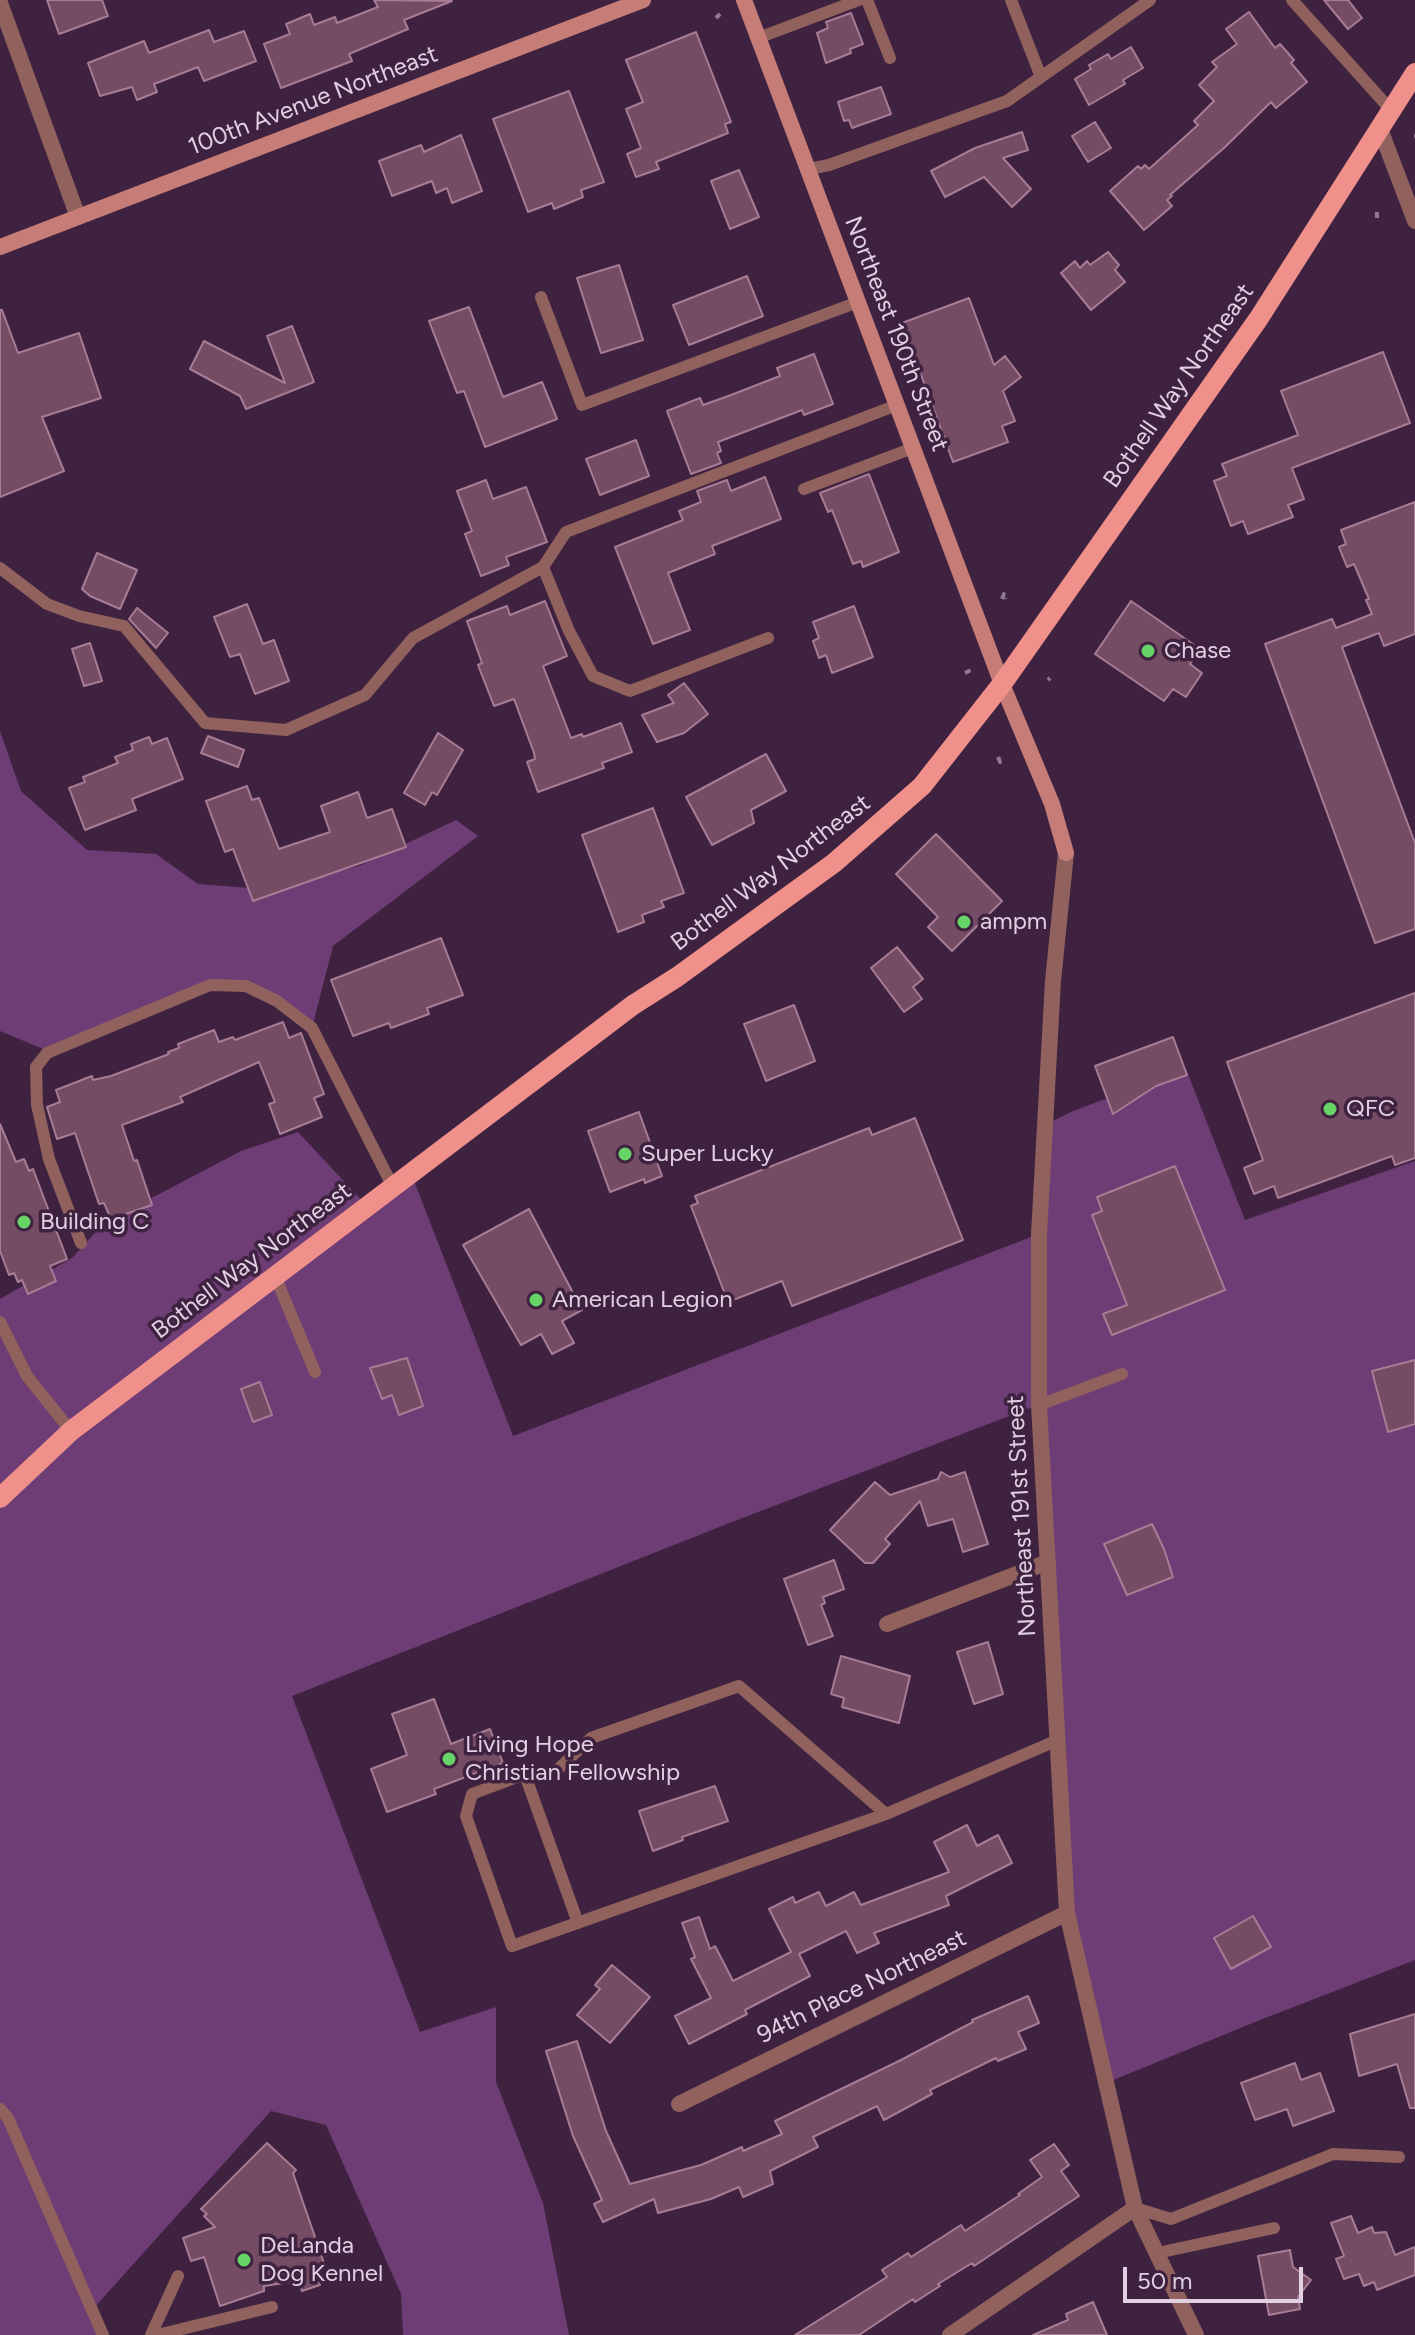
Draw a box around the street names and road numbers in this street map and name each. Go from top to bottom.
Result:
street label: 100th Avenue Northeast [184,40,442,162]
street label: Northeast 190th Street [838,213,954,455]
street label: Bothell Way Northeast [1098,279,1260,493]
street label: Bothell Way Northeast [666,789,876,957]
street label: Bothell Way Northeast [147,1177,357,1345]
street label: Northeast 191st Street [1001,1395,1043,1637]
street label: 94th Place Northeast [753,1924,971,2050]

